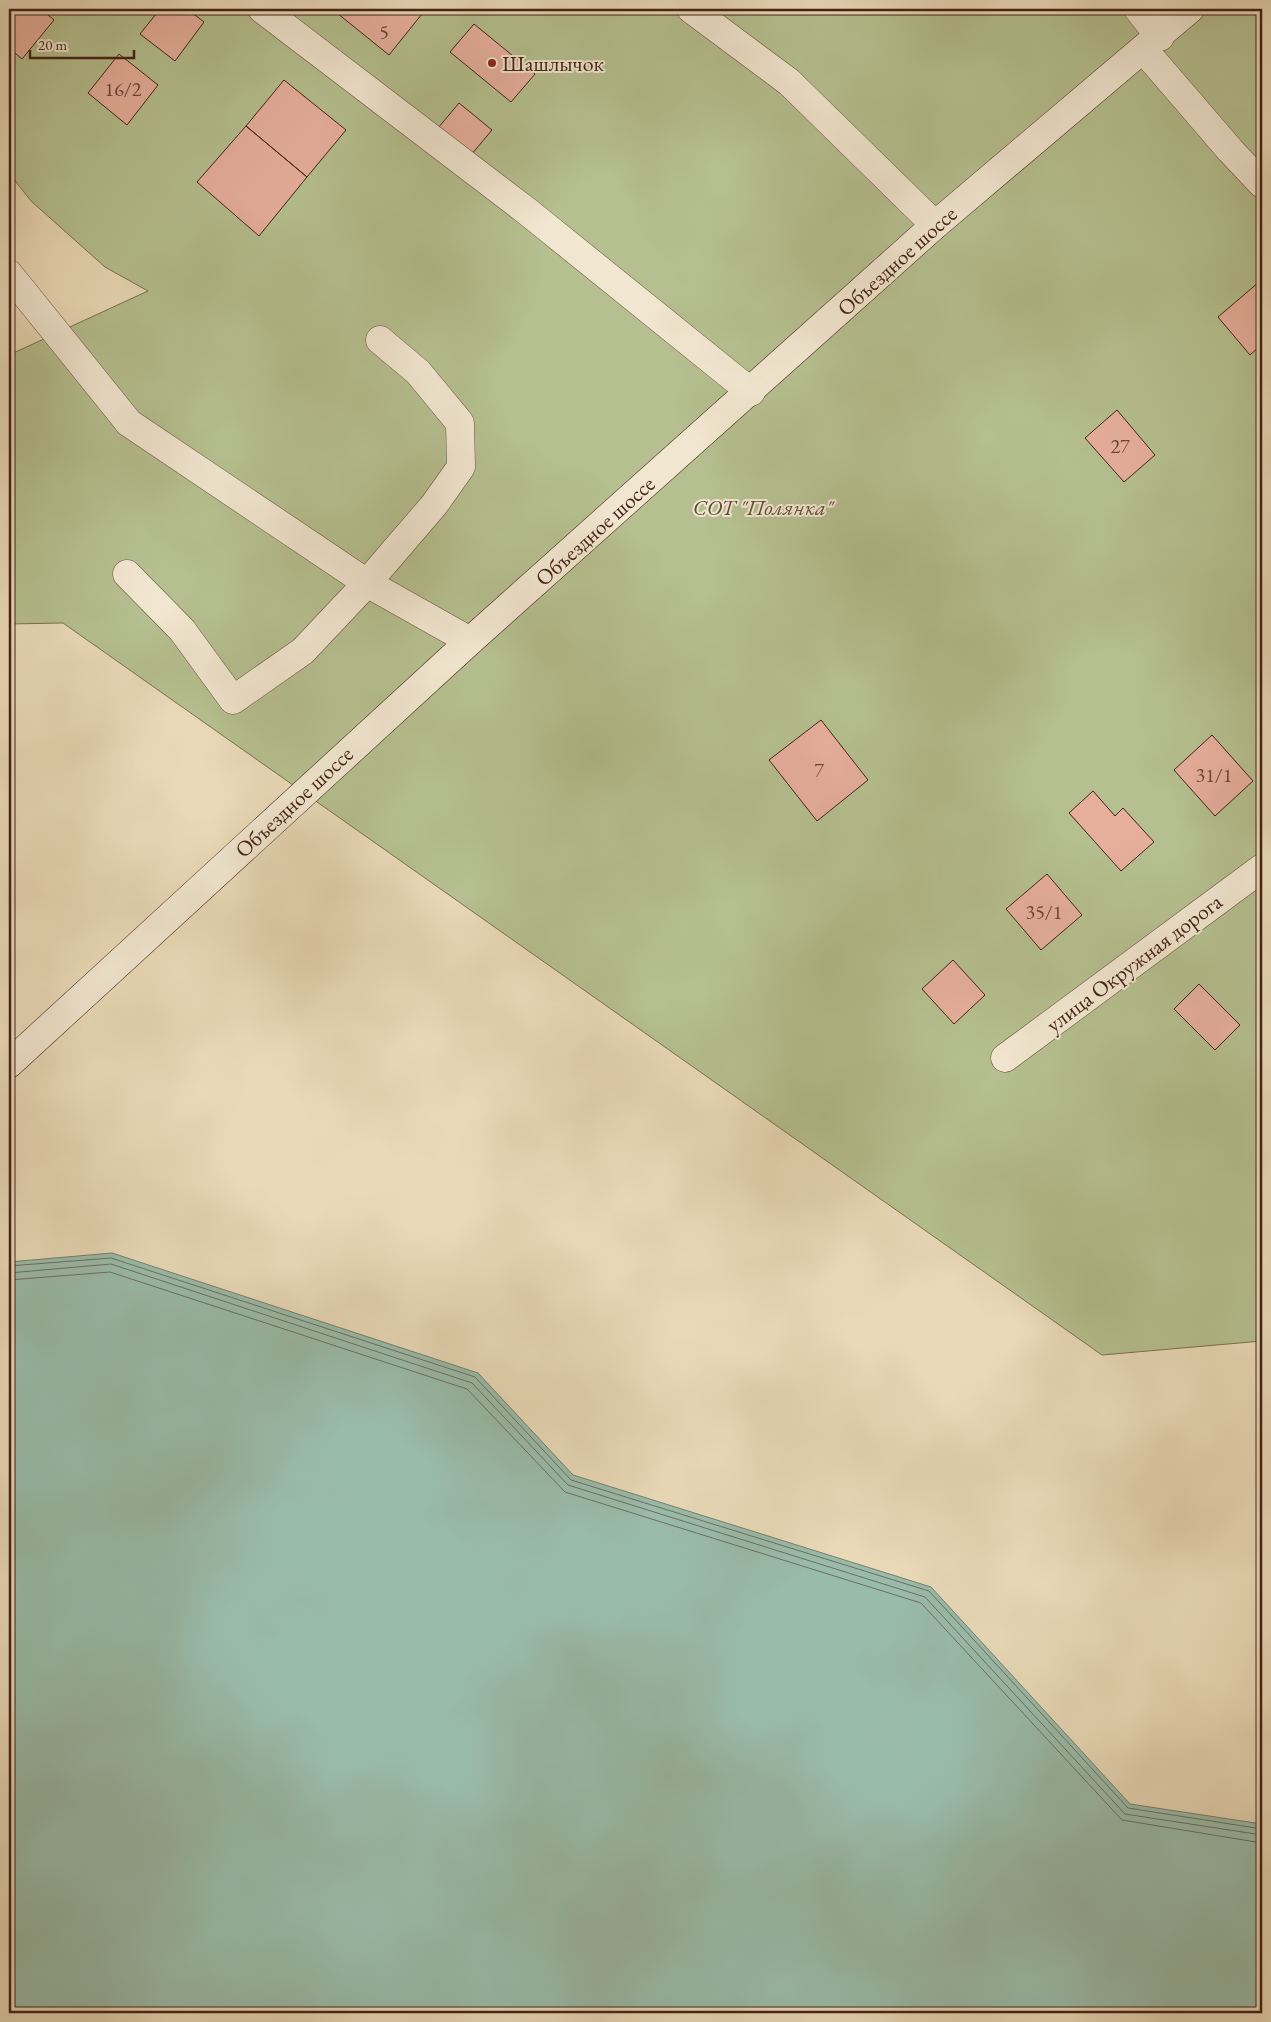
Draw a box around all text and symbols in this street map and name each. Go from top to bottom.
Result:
house number: 5 [379,19,389,45]
scale bar [30,28,134,60]
text: 20 m [38,35,67,54]
place label: Шашлычок [502,49,605,78]
marker: Шашлычок [486,57,498,69]
house number: 16/2 [105,76,142,102]
street label: Объездное шоссе [831,199,963,322]
house number: 27 [1110,433,1130,459]
street label: Объездное шоссе [529,469,661,592]
park label: СОТ "Полянка" [693,493,836,522]
street label: Объездное шоссе [229,739,360,864]
house number: 7 [814,757,824,783]
house number: 31/1 [1196,762,1232,788]
street label: улица Окружная дорога [1040,887,1228,1039]
house number: 35/1 [1026,899,1062,925]

